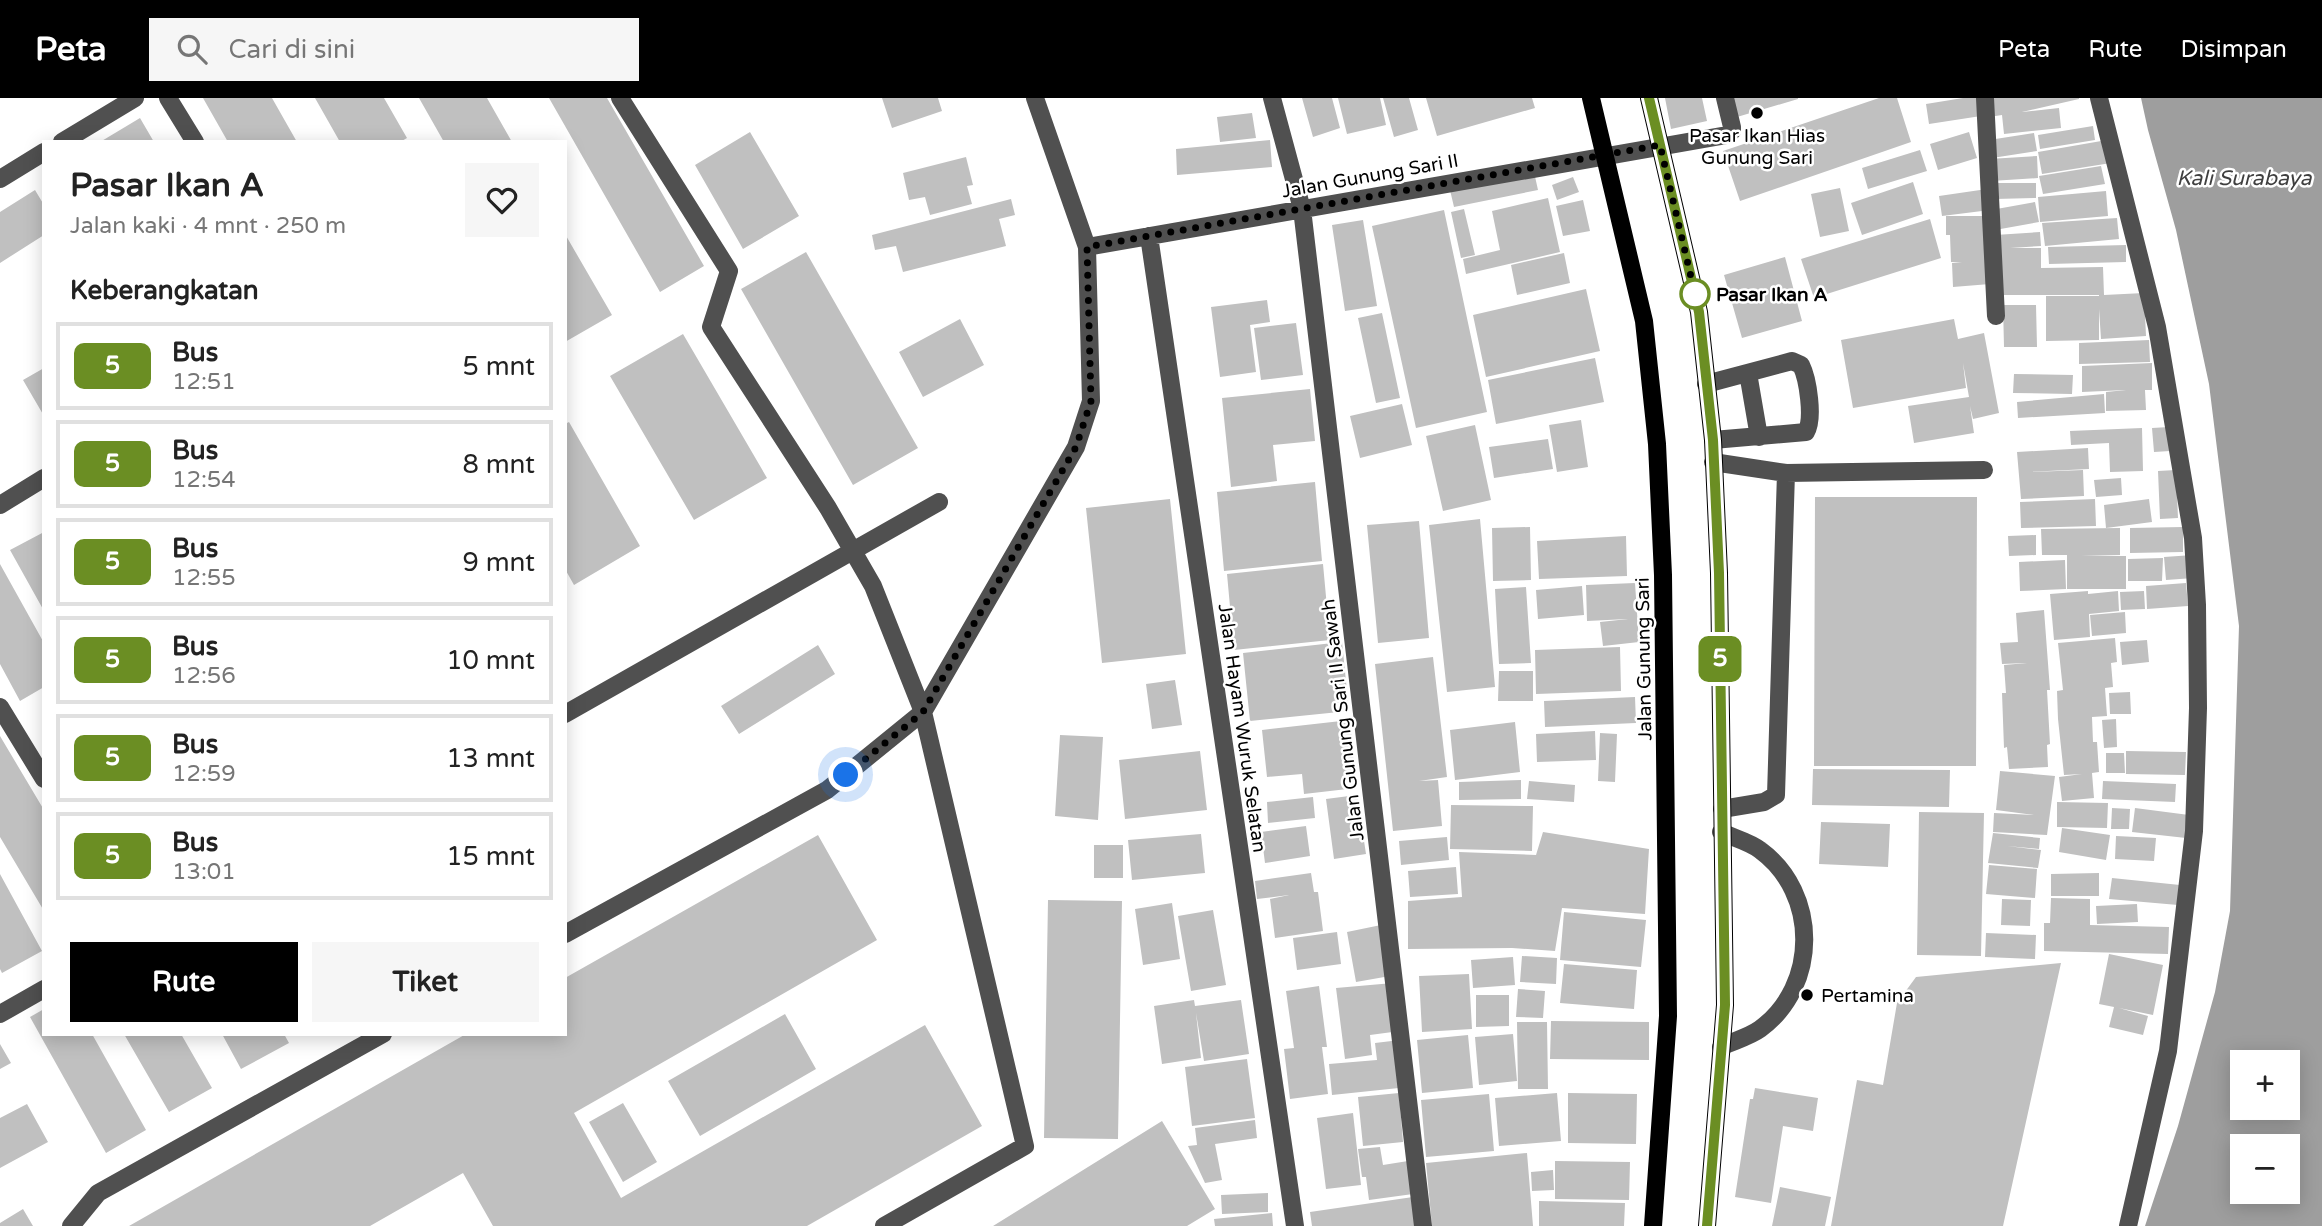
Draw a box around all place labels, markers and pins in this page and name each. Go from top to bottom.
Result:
marker: Pasar Ikan Hias Gunung Sari [1749,105,1765,121]
place label: Pasar Ikan Hias Gunung Sari [1689,125,1825,169]
marker: Pasar Ikan A [1680,279,1710,309]
place label: Pasar Ikan A [1716,284,1828,306]
place label: Pertamina [1821,985,1914,1007]
marker: Pertamina [1799,987,1815,1003]

